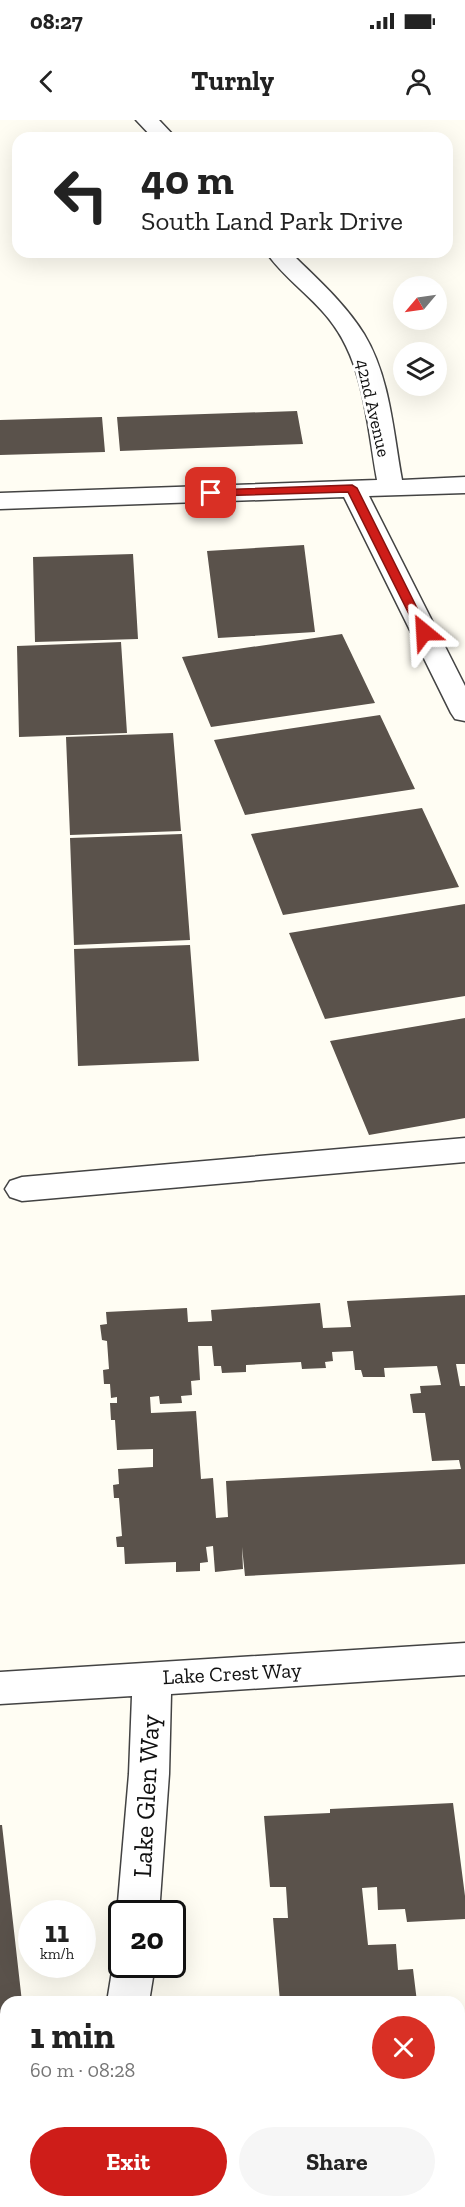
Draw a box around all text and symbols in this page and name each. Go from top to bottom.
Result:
text: 08:27 [30,8,83,35]
icon: back [30,65,63,98]
text: Turnly [191,65,274,97]
icon: person [402,65,435,98]
text: 40 m [141,154,234,205]
icon: left [42,156,120,234]
text: South Land Park Drive [141,205,403,237]
north arrow [393,276,447,330]
map controls [393,276,447,396]
button: layers [393,342,447,396]
street label: 42nd Avenue [351,357,395,459]
pin [185,467,236,518]
icon: arrive [194,476,227,509]
position arrow [392,600,456,664]
street label: Lake Crest Way [162,1657,302,1689]
street label: Lake Glen Way [126,1713,166,1878]
speed limit sign: 20 [108,1900,186,1978]
text: 11 [45,1914,69,1950]
text: km/h [40,1945,74,1963]
text: 1 min [30,2014,115,2057]
button: close [372,2016,435,2079]
text: 60 m · 08:28 [30,2058,135,2082]
button: Exit [30,2127,227,2196]
button: Share [239,2127,435,2196]

